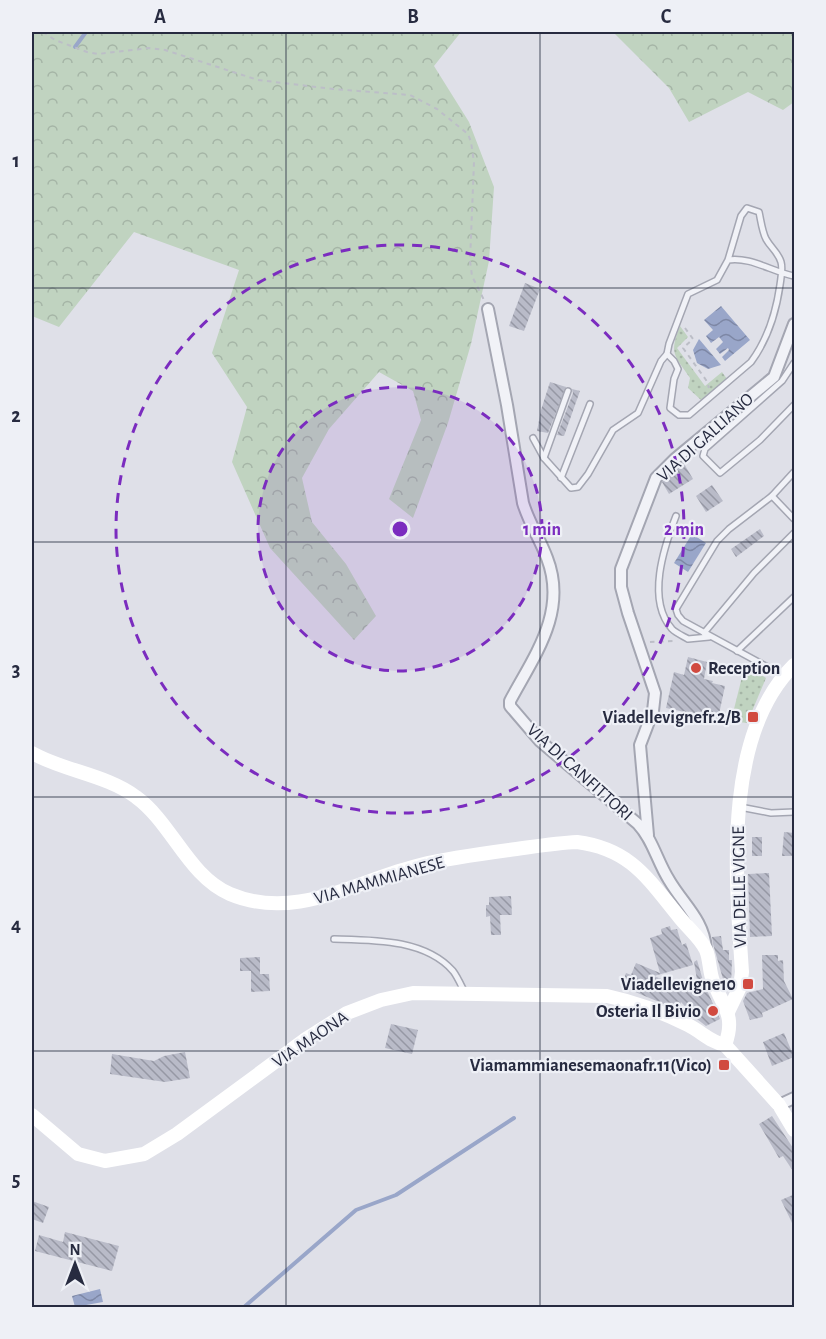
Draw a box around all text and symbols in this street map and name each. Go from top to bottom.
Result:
text: A [154,7,166,27]
text: B [407,7,419,27]
text: C [661,7,672,27]
text: 1 [12,151,20,171]
street label: VIA DI GALLIANO [654,390,757,485]
text: 2 [11,406,21,426]
centre of rings [390,519,410,539]
text: 1 min [523,521,561,539]
text: 2 min [664,521,704,539]
text: 3 [12,660,20,680]
place label: Reception [708,660,780,678]
marker: Reception [689,661,703,675]
place label: Viadellevignefr.2/B [602,709,741,727]
marker: Viadellevignefr.2/B [746,710,760,724]
street label: VIA DI CANFITTORI [523,721,636,825]
street label: VIA DELLE VIGNE [730,826,750,948]
street label: VIA MAMMIANESE [312,854,447,908]
text: 4 [11,915,21,935]
place label: Viadellevigne10 [621,976,736,994]
marker: Viadellevigne10 [741,977,755,991]
place label: Osteria Il Bivio [596,1003,701,1021]
marker: Osteria Il Bivio [706,1004,720,1018]
street label: VIA MAONA [270,1008,352,1072]
place label: Viamammianesemaonafr.11(Vico) [470,1057,712,1075]
marker: Viamammianesemaonafr.11(Vico) [717,1058,731,1072]
text: 5 [12,1170,20,1190]
north arrow [45,1234,105,1294]
text: N [69,1242,81,1258]

